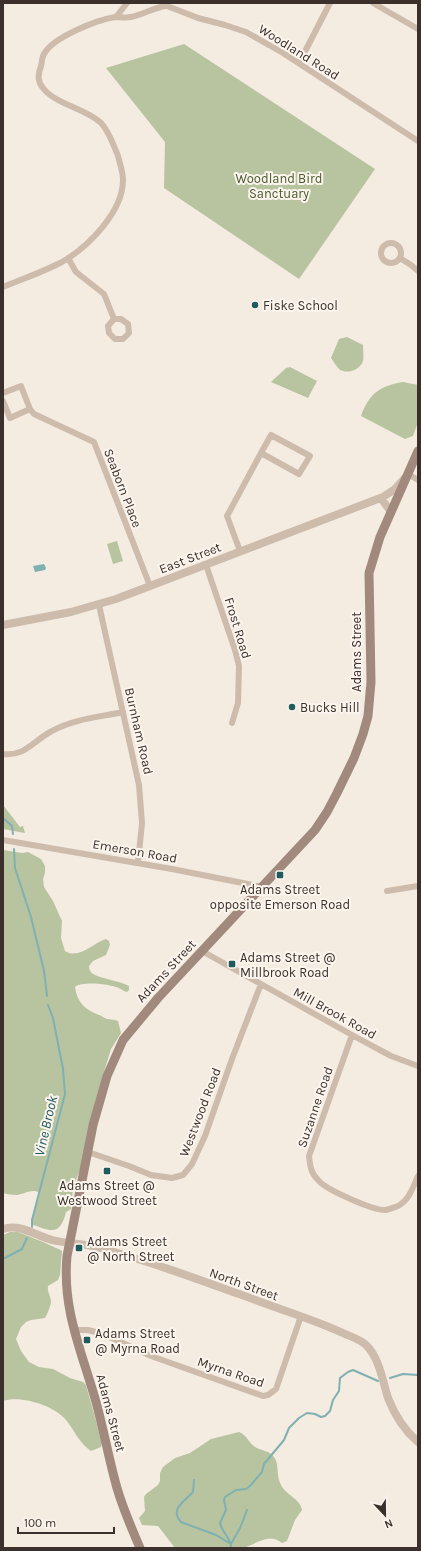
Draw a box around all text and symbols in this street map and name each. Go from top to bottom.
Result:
street label: Woodland Road [256,21,342,83]
park label: Woodland Bird Sanctuary [236,171,322,201]
place label: Fiske School [263,298,338,313]
marker: Fiske School [250,300,260,310]
street label: Seaborn Place [101,446,145,530]
street label: East Street [157,539,223,577]
street label: Frost Road [222,596,254,660]
street label: Adams Street [349,612,364,692]
street label: Burnham Road [122,686,156,776]
place label: Bucks Hill [300,700,360,715]
marker: Bucks Hill [287,702,297,712]
street label: Emerson Road [92,836,178,866]
marker: Adams Street opposite Emerson Road [275,870,285,880]
place label: Adams Street opposite Emerson Road [210,882,350,912]
street label: Adams Street [133,937,199,1005]
place label: Adams Street @ Millbrook Road [240,950,335,980]
marker: Adams Street @ Millbrook Road [227,959,237,969]
street label: Mill Brook Road [291,984,379,1042]
street label: Westwood Road [176,1065,224,1159]
street label: Suzanne Road [294,1065,336,1149]
water label: Vine Brook [31,1093,61,1158]
marker: Adams Street @ Westwood Street [102,1166,112,1176]
place label: Adams Street @ Westwood Street [57,1178,157,1208]
place label: Adams Street @ North Street [87,1234,175,1264]
marker: Adams Street @ North Street [74,1243,84,1253]
street label: North Street [208,1265,281,1303]
place label: Adams Street @ Myrna Road [95,1326,180,1356]
marker: Adams Street @ Myrna Road [82,1335,92,1345]
street label: Myrna Road [196,1354,266,1390]
street label: Adams Street [93,1372,129,1454]
north arrow [365,1495,405,1535]
scale bar [18,1509,114,1535]
text: 100 m [24,1516,56,1530]
text: N [382,1516,395,1531]

